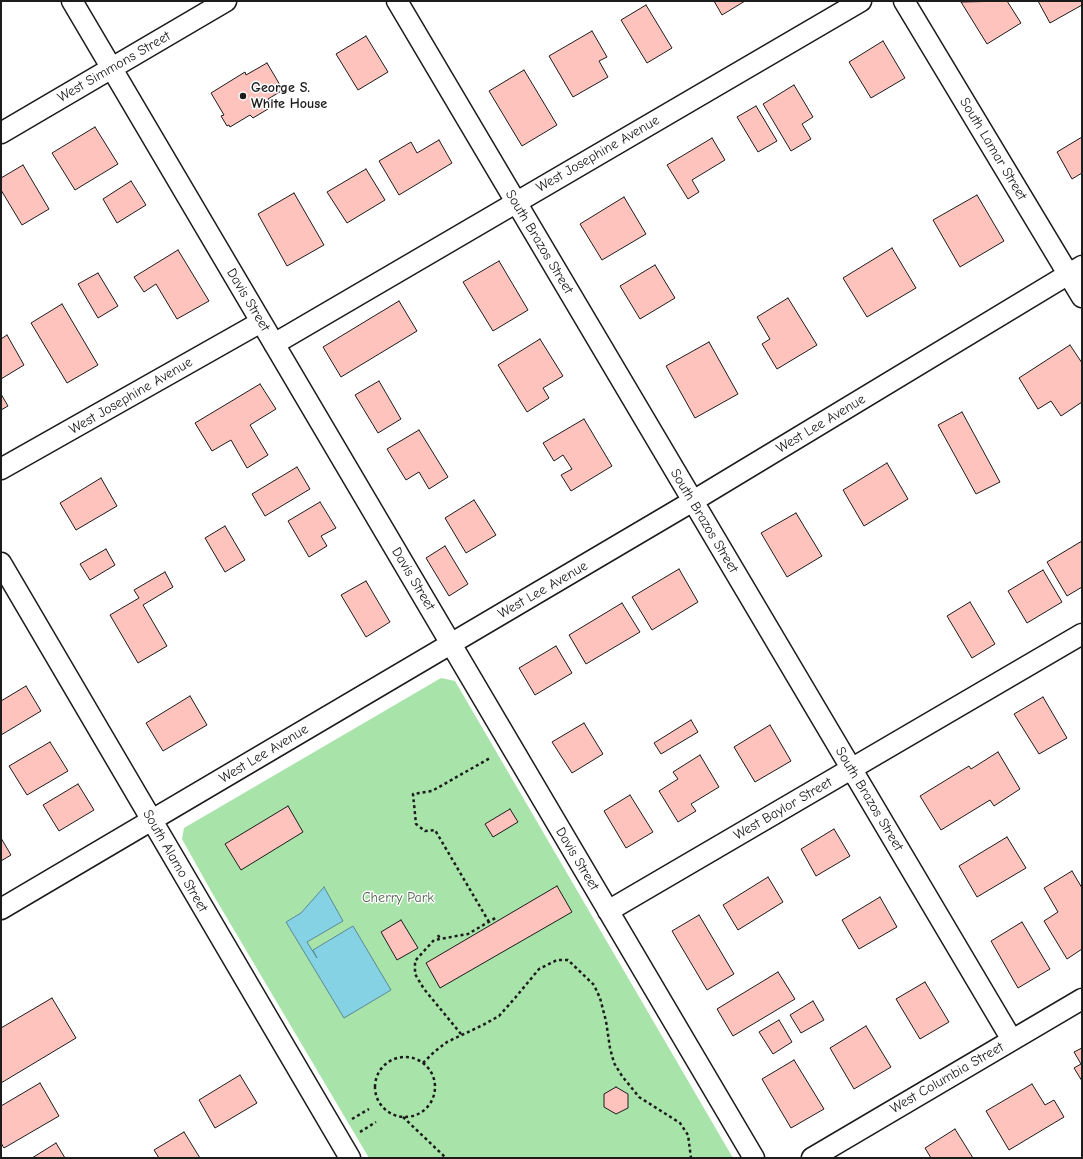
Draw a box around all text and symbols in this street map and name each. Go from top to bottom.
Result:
street label: West Simmons Street [55,28,173,106]
place label: George S. White House [251,80,327,112]
marker: George S. White House [238,91,248,101]
street label: South Lamar Street [956,95,1030,203]
street label: West Josephine Avenue [533,112,663,196]
street label: South Brazos Street [501,187,577,297]
street label: Davis Street [223,265,273,335]
street label: West Josephine Avenue [66,354,196,438]
street label: West Lee Avenue [773,391,869,457]
street label: South Brazos Street [666,466,742,576]
street label: Davis Street [388,544,438,614]
street label: West Lee Avenue [495,558,591,622]
street label: West Lee Avenue [216,721,312,787]
street label: South Brazos Street [831,744,907,854]
street label: West Baylor Street [731,774,835,844]
street label: South Alamo Street [139,807,211,915]
street label: Davis Street [552,824,602,894]
park label: Cherry Park [362,890,434,906]
street label: West Columbia Street [887,1039,1007,1117]

